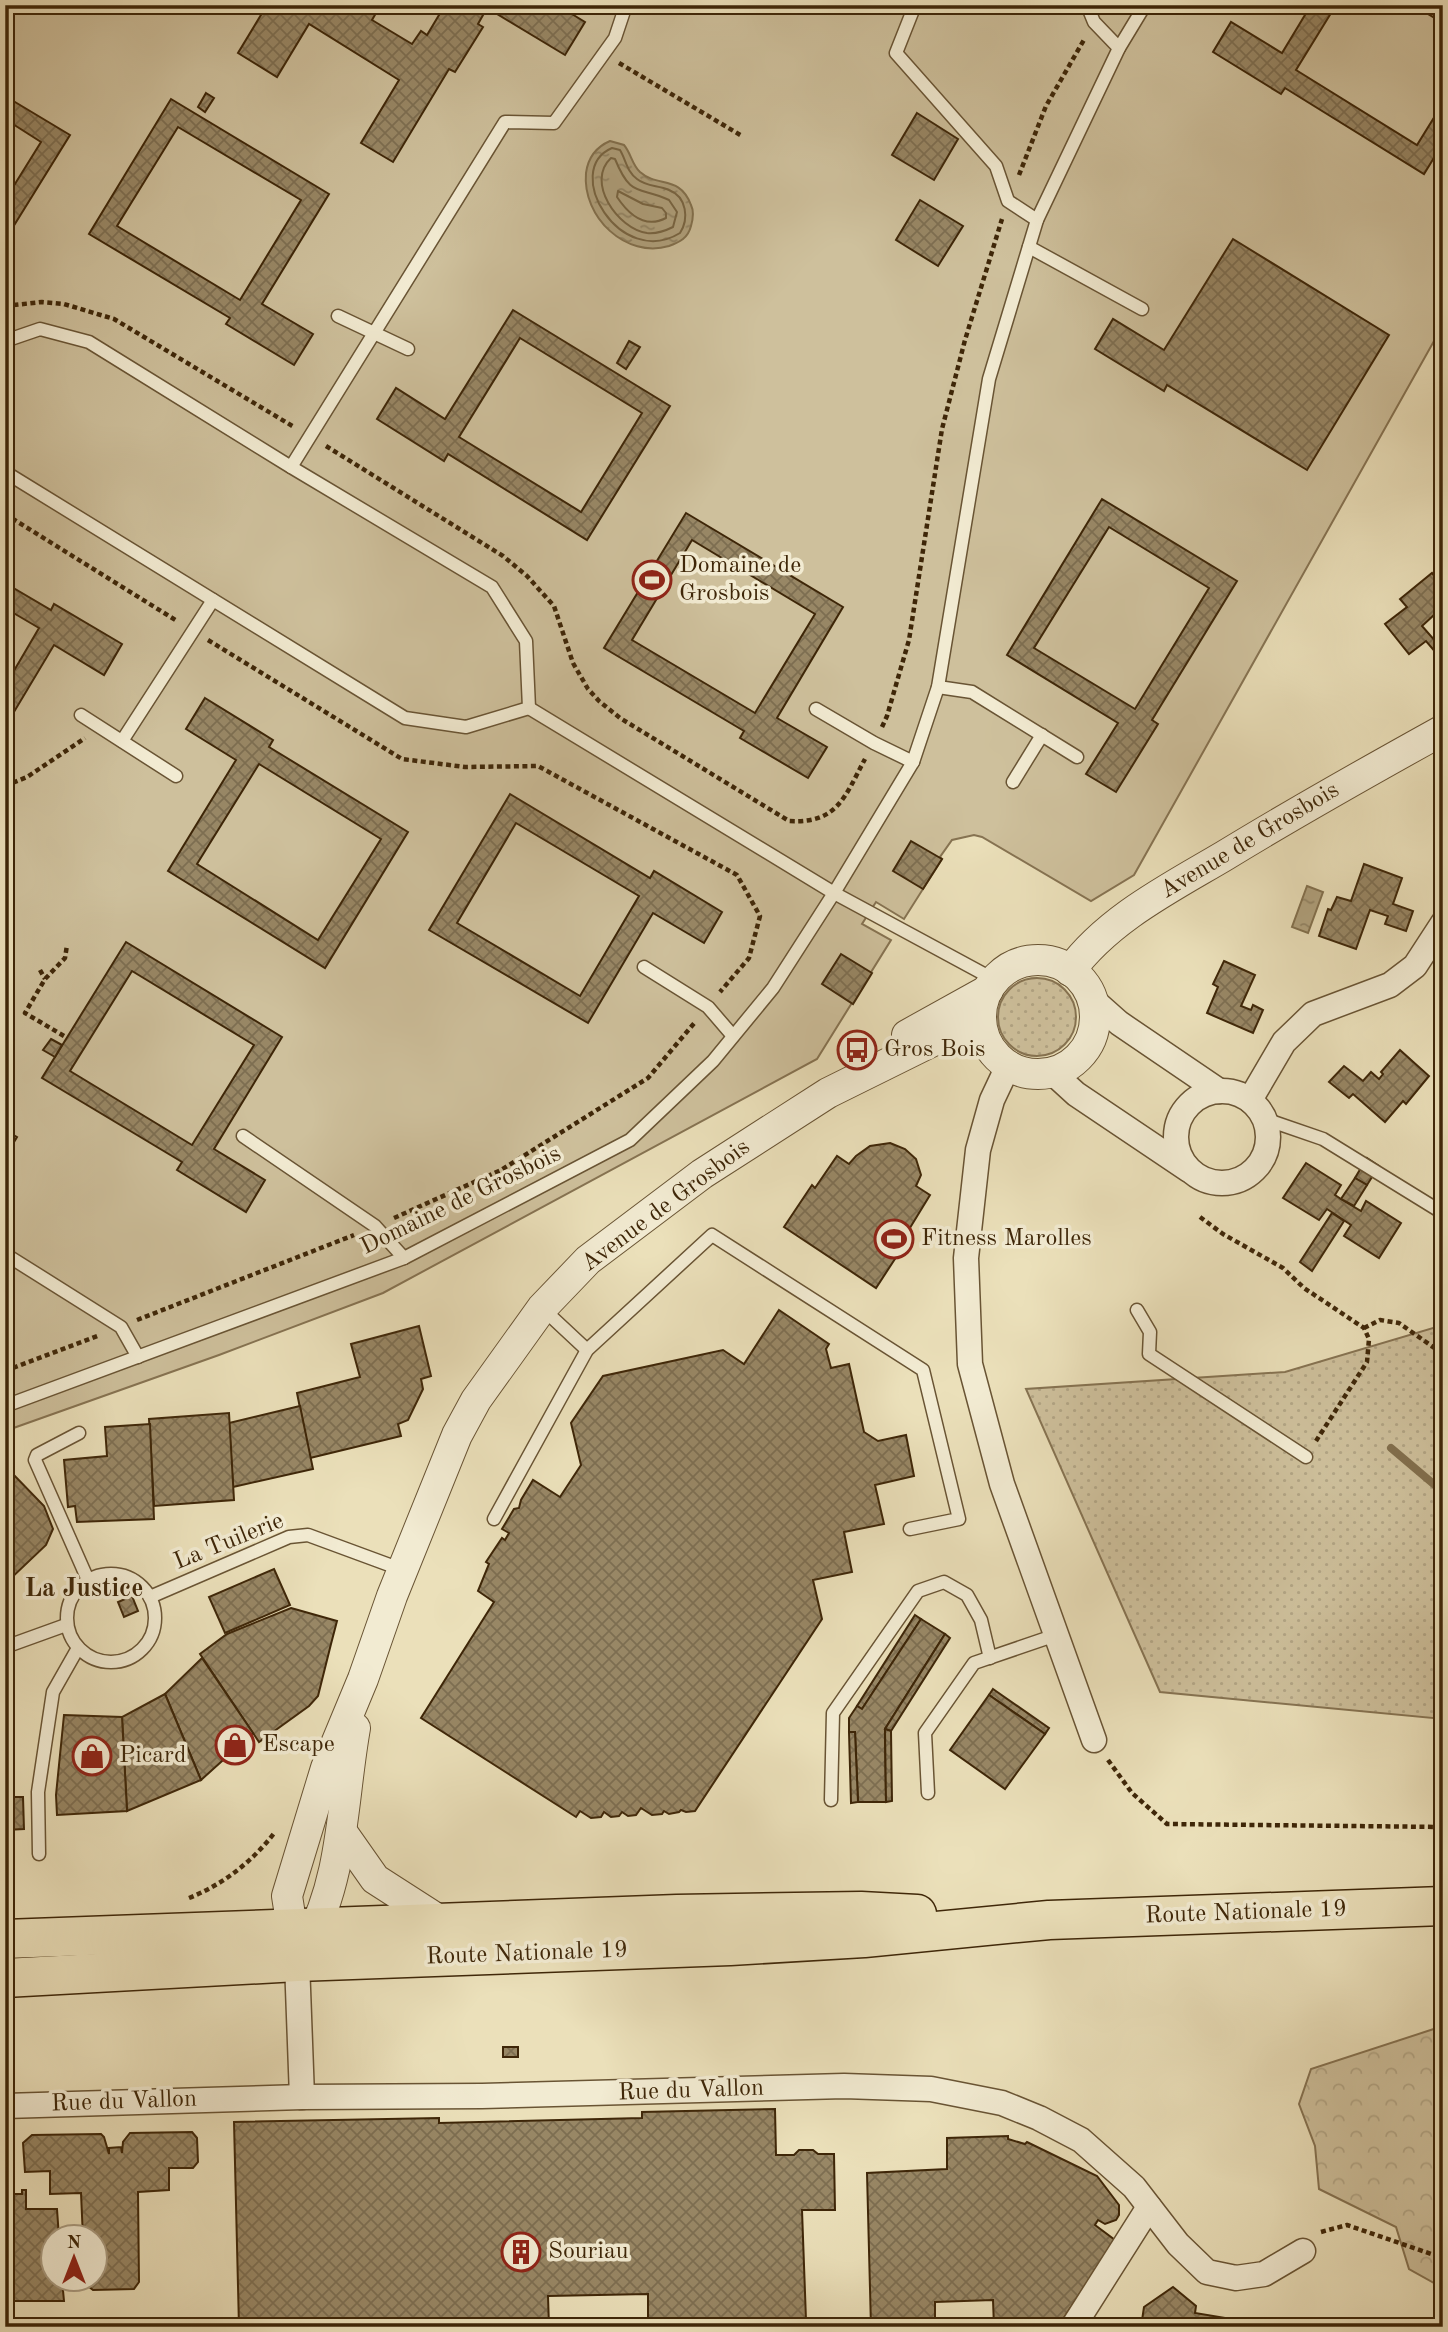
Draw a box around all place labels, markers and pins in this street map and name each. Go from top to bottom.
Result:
place label: Domaine de Grosbois [679,554,801,606]
sports icon: Domaine de Grosbois [631,559,673,601]
bus stop icon: Gros Bois [836,1029,878,1071]
place label: Gros Bois [884,1038,986,1062]
sports icon: Fitness Marolles [873,1218,915,1260]
place label: Fitness Marolles [921,1227,1092,1251]
shop icon: Escape [214,1724,256,1766]
place label: Escape [262,1733,335,1757]
shop icon: Picard [71,1735,113,1777]
place label: Picard [119,1744,187,1768]
building icon: Souriau [500,2231,542,2273]
place label: Souriau [548,2240,629,2264]

